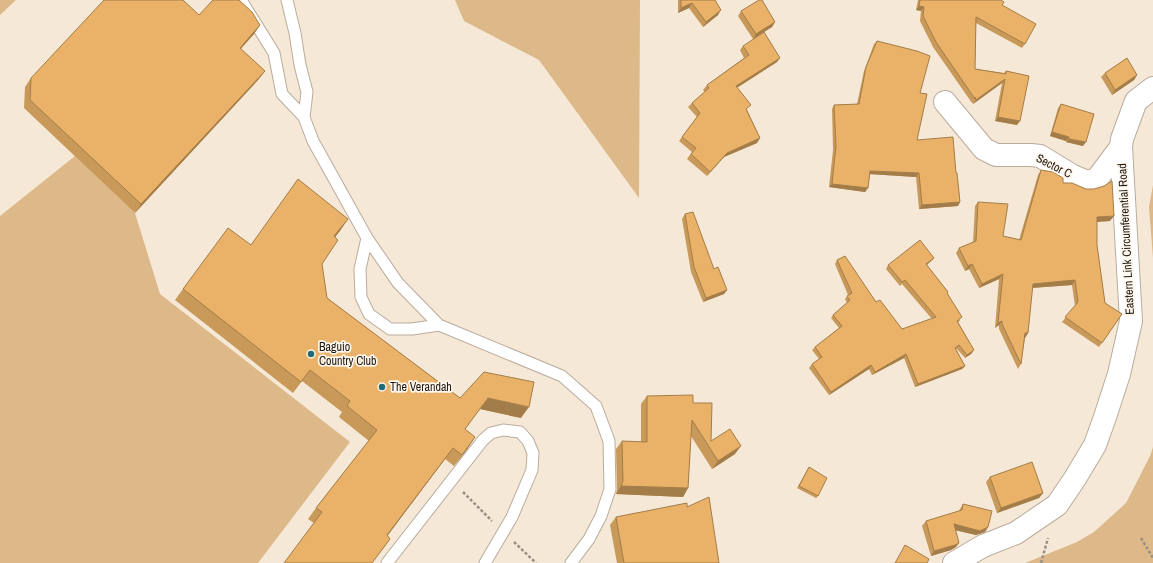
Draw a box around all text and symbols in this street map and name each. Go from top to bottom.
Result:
street label: Sector C [1033,150,1075,182]
street label: Eastern Link Circumferential Road [1114,163,1138,315]
place label: Baguio Country Club [319,339,376,369]
marker: Baguio Country Club [306,349,316,359]
place label: The Verandah [390,379,452,395]
marker: The Verandah [377,382,387,392]

